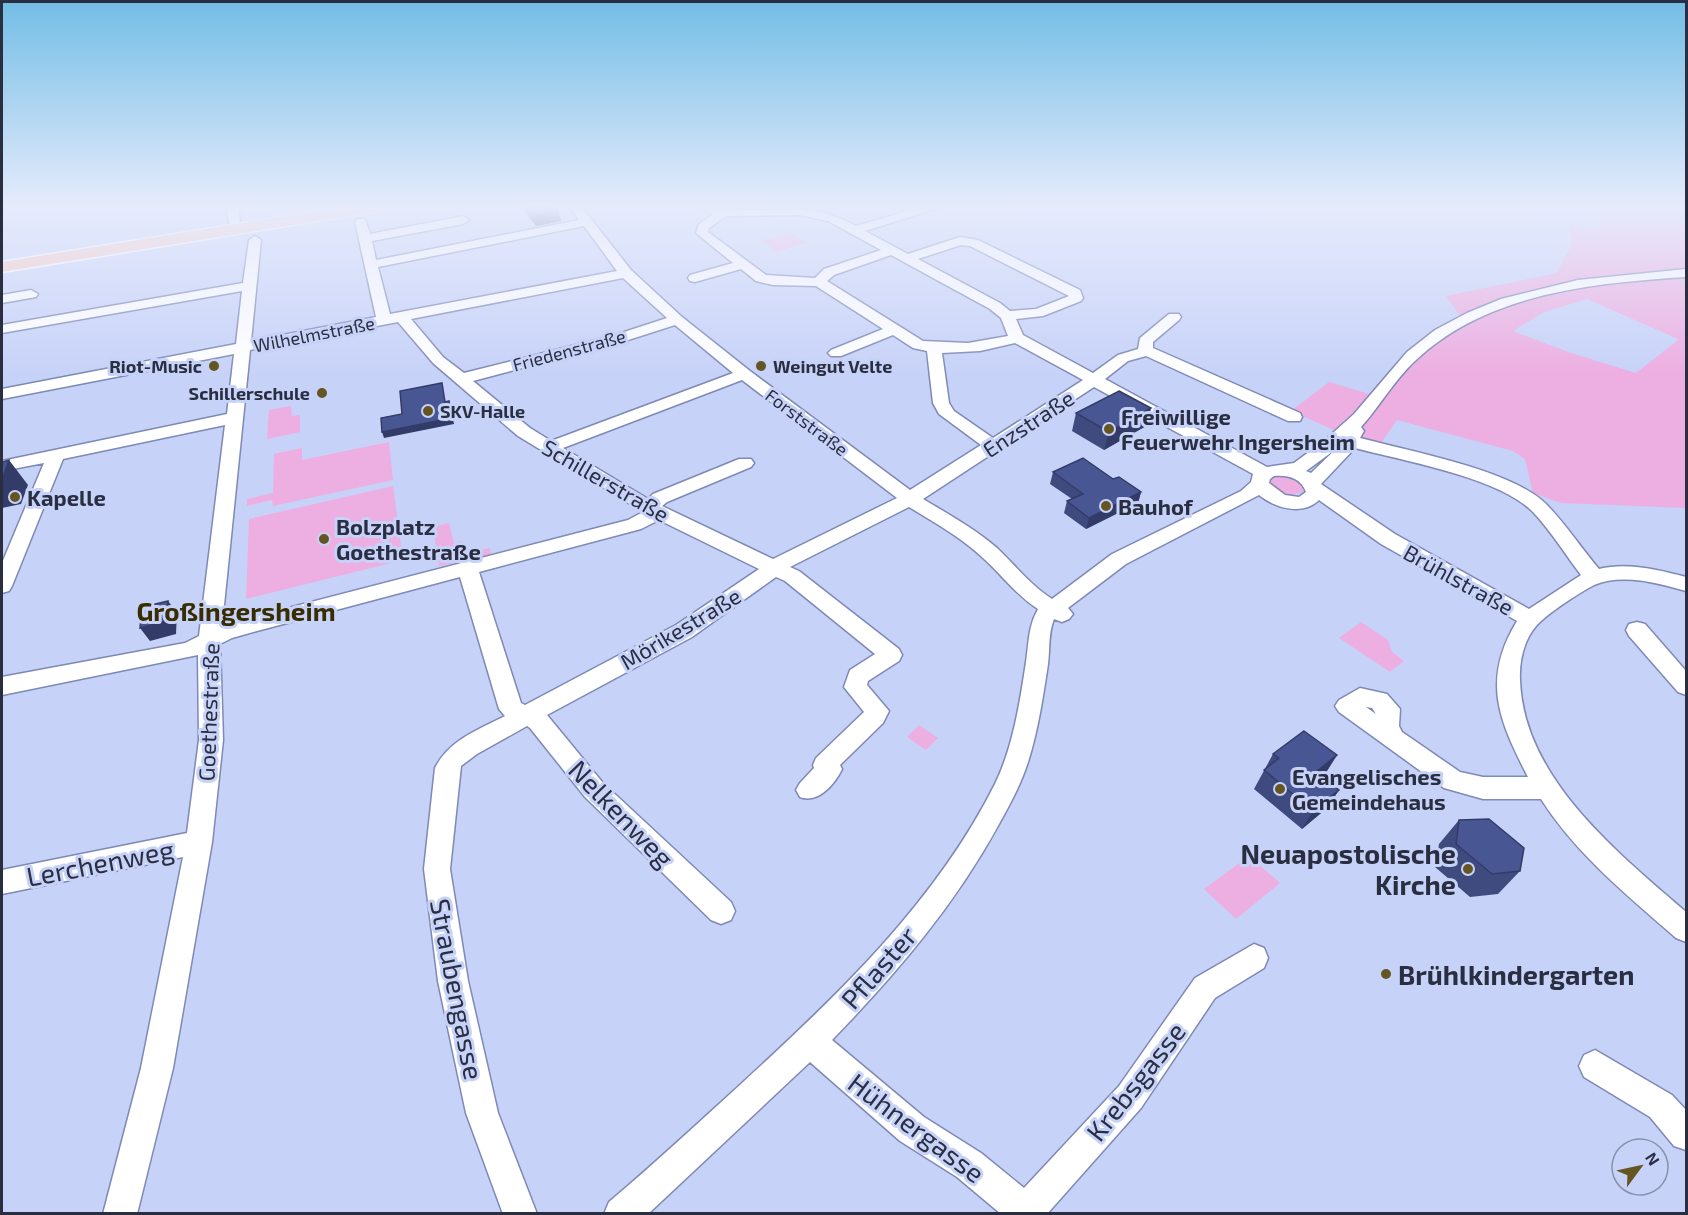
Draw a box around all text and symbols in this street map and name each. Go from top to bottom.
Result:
street label: Wilhelmstraße [252,311,376,357]
street label: Friedenstraße [510,324,628,376]
place label: Riot-Music [109,355,202,377]
place label: Weingut Velte [773,355,892,377]
marker: Riot-Music [207,359,221,373]
marker: Weingut Velte [754,359,768,373]
place label: Schillerschule [189,382,310,404]
street label: Forststraße [761,384,853,460]
street label: Enzstraße [978,384,1078,462]
marker: Schillerschule [315,386,329,400]
place label: SKV-Halle [440,400,525,422]
place label: Freiwillige Feuerwehr Ingersheim [1121,403,1355,454]
marker: SKV-Halle [421,404,435,418]
marker: Freiwillige Feuerwehr Ingersheim [1102,422,1116,436]
street label: Schillerstraße [538,433,674,527]
place label: Kapelle [27,484,106,510]
marker: Kapelle [8,490,22,504]
place label: Bauhof [1118,493,1194,519]
marker: Bauhof [1099,499,1113,513]
place label: Bolzplatz Goethestraße [336,513,481,564]
marker: Bolzplatz Goethestraße [317,532,331,546]
street label: Brühlstraße [1400,538,1518,620]
street label: Mörikestraße [615,582,745,674]
district label: Großingersheim [136,595,336,626]
street label: Goethestraße [193,642,223,782]
street label: Nelkenweg [562,753,681,874]
place label: Evangelisches Gemeindehaus [1292,763,1446,814]
marker: Evangelisches Gemeindehaus [1273,782,1287,796]
street label: Lerchenweg [24,832,177,893]
place label: Neuapostolische Kirche [1241,837,1456,900]
marker: Neuapostolische Kirche [1461,862,1475,876]
street label: Straubengasse [424,896,491,1082]
street label: Pflaster [834,919,922,1015]
place label: Brühlkindergarten [1398,958,1635,990]
marker: Brühlkindergarten [1379,967,1393,981]
street label: Krebsgasse [1079,1015,1192,1147]
street label: Hühnergasse [842,1066,991,1189]
north arrow [1610,1137,1670,1197]
text: N [1642,1149,1664,1169]

